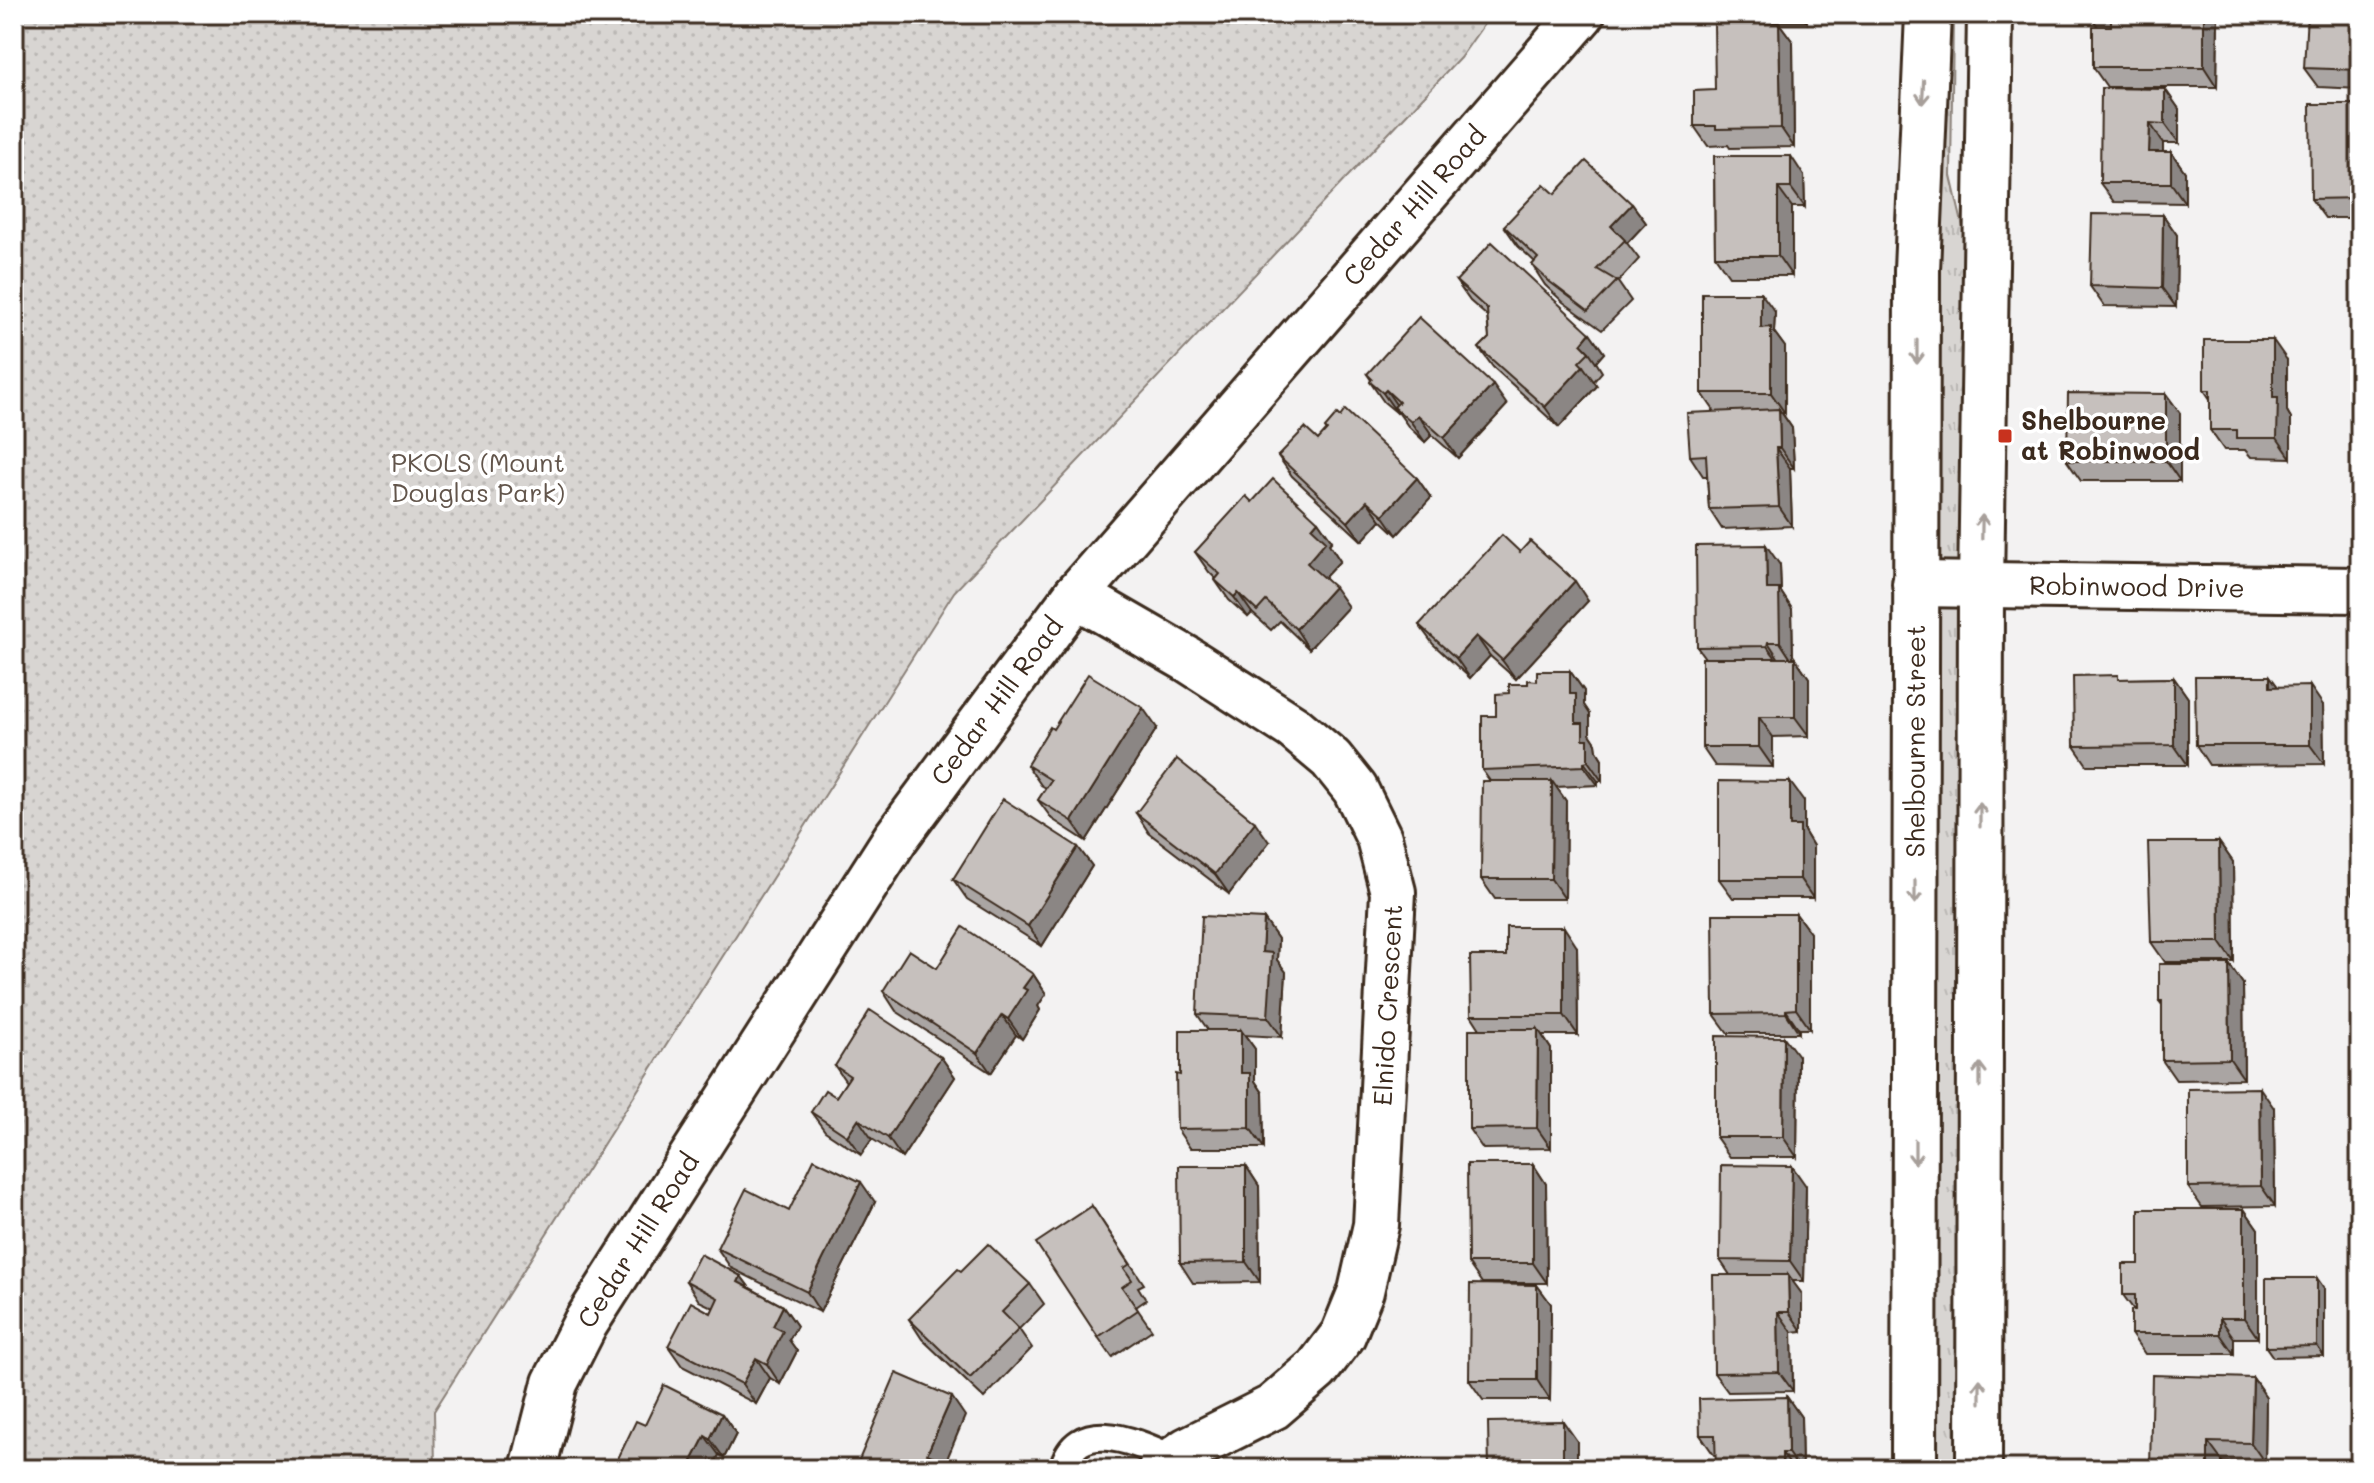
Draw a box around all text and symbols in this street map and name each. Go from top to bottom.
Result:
one-way arrow [1916,78,1931,105]
street label: Cedar Hill Road [1335,118,1493,293]
one-way arrow [1909,338,1924,365]
place label: Shelbourne at Robinwood [2021,403,2200,467]
marker: Shelbourne at Robinwood [1996,427,2014,445]
park label: PKOLS (Mount Douglas Park) [391,445,565,509]
one-way arrow [1974,514,1989,541]
street label: Robinwood Drive [2029,568,2245,604]
street label: Cedar Hill Road [923,610,1070,792]
street label: Shelbourne Street [1898,625,1932,857]
one-way arrow [1972,802,1988,829]
one-way arrow [1907,878,1923,905]
street label: Elnido Crescent [1365,903,1409,1106]
one-way arrow [1972,1062,1988,1089]
one-way arrow [1907,1138,1923,1165]
street label: Cedar Hill Road [569,1146,706,1334]
one-way arrow [1972,1378,1987,1405]

